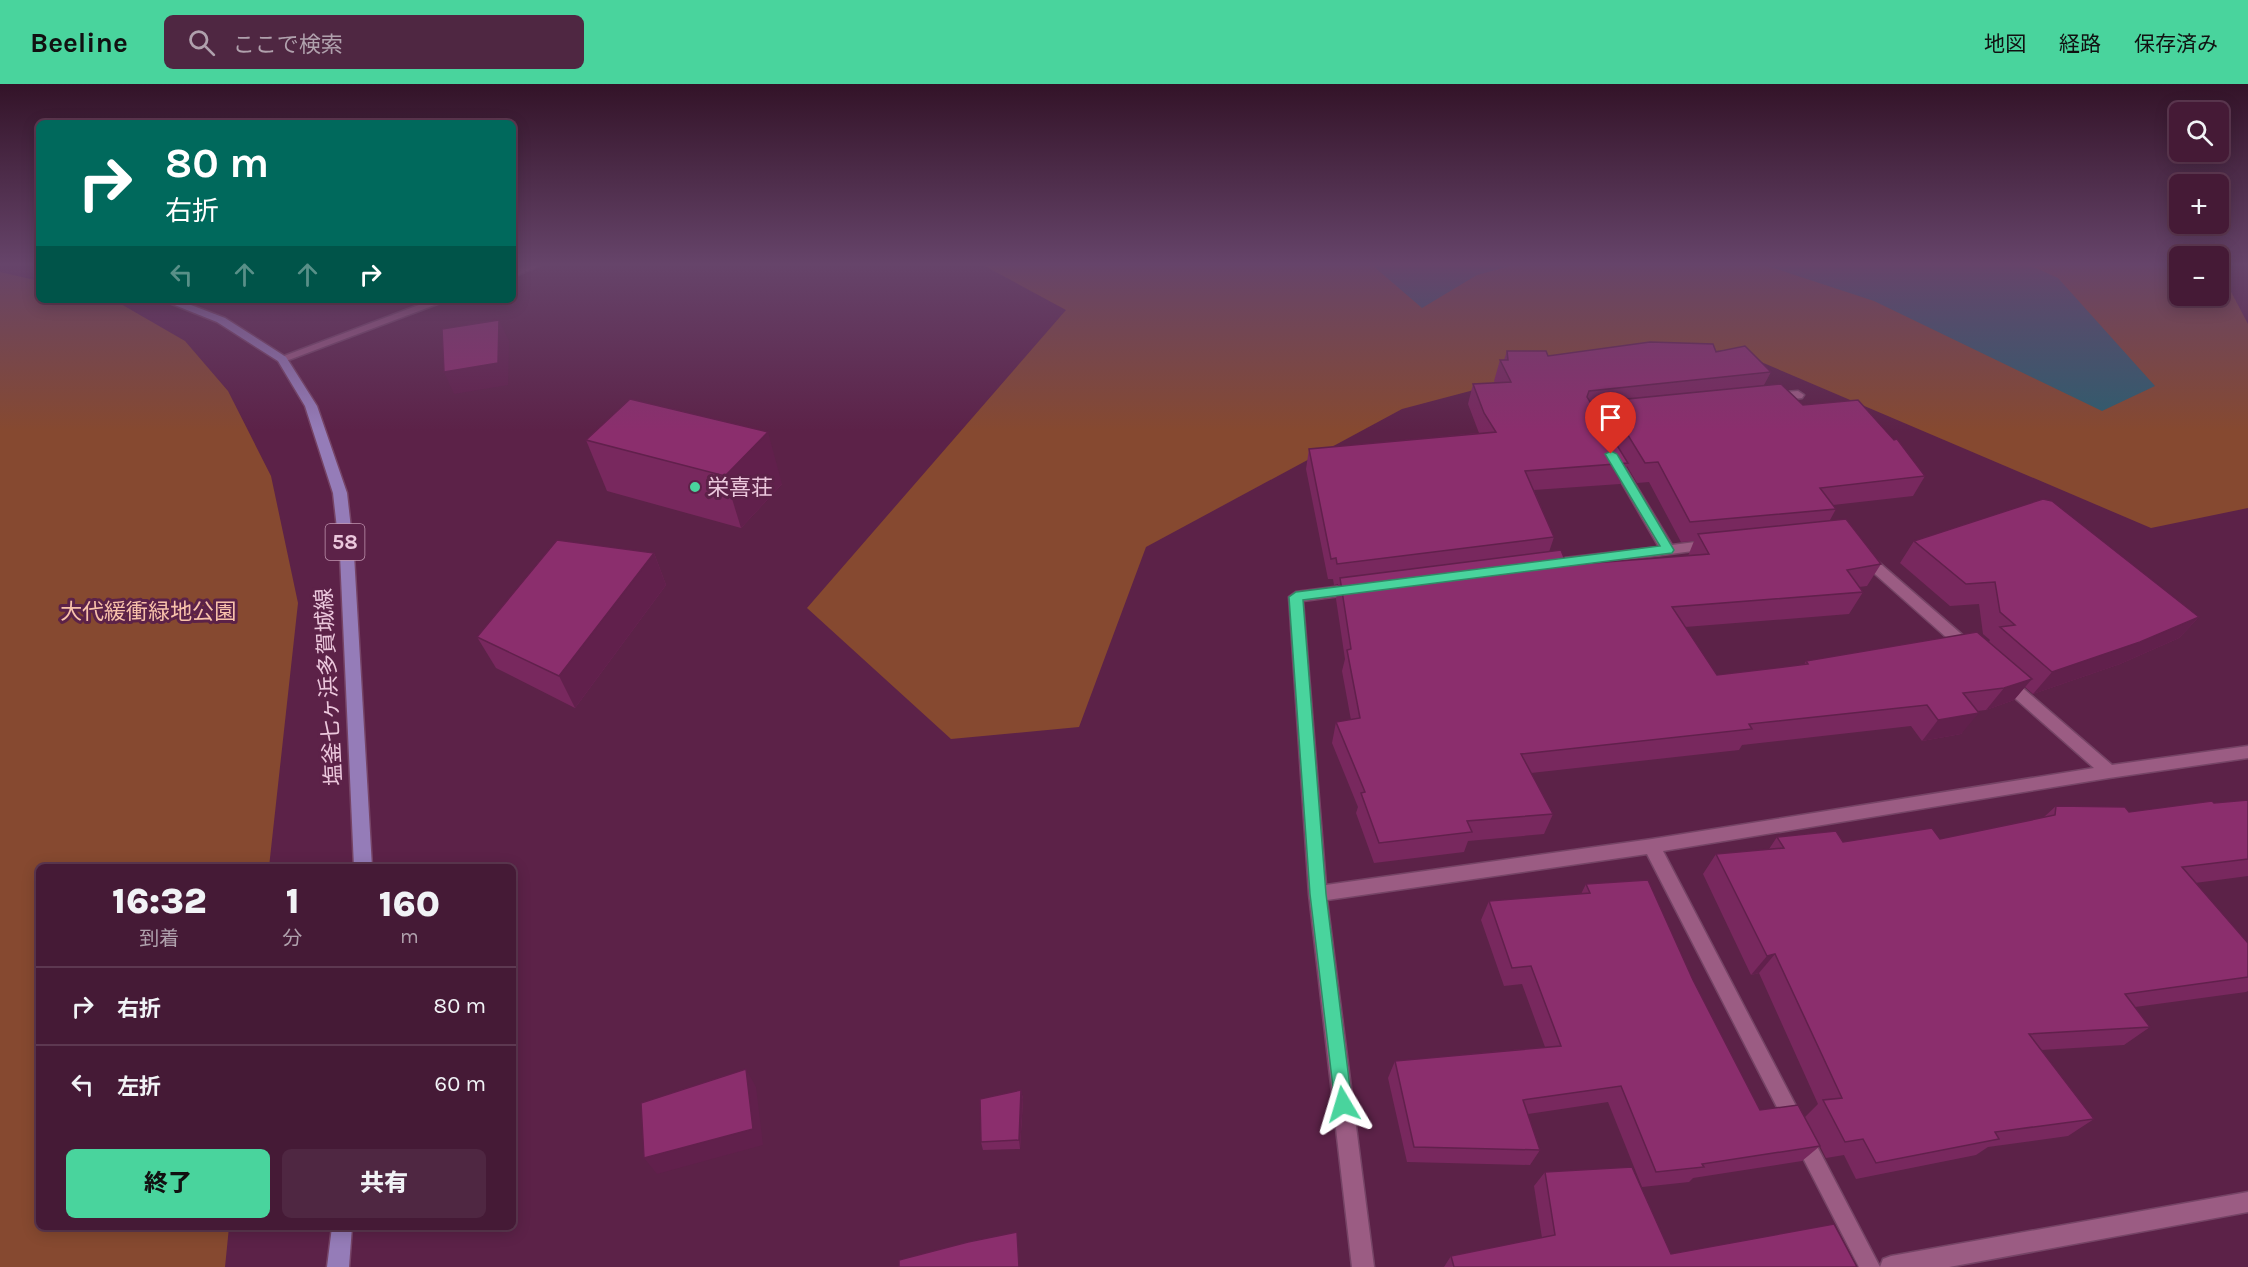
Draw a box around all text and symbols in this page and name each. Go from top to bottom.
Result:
search box [164,15,584,69]
text: Beeline [30,26,128,59]
icon: search [185,26,218,59]
text: ここで検索 [233,32,343,58]
text: 地図 [1984,32,2026,56]
text: 経路 [2059,32,2101,56]
text: 保存済み [2134,32,2218,56]
map controls [2169,102,2229,306]
button: search [2169,102,2229,162]
text: 80 m [165,138,269,188]
icon: right [66,144,144,222]
button: + [2169,174,2229,234]
text: 右折 [165,195,219,227]
button: − [2169,246,2229,306]
icon: left [165,258,198,291]
icon: ahead [228,258,261,291]
icon: ahead [291,258,324,291]
icon: right [354,258,387,291]
pin [1585,392,1636,454]
icon: arrive [1594,401,1627,434]
place label: 栄喜荘 [707,475,773,501]
marker: 栄喜荘 [688,480,702,494]
road number: 58 [326,524,364,560]
street label: 塩釜七ヶ浜多賀城線 [311,587,347,787]
park label: 大代緩衝緑地公園 [60,599,236,625]
text: 16:32 [112,880,207,922]
text: 1 [286,880,300,922]
text: 160 [379,883,440,925]
text: m [400,925,419,948]
text: 到着 [139,927,179,950]
text: 分 [283,927,303,950]
icon: right [66,990,99,1023]
text: 80 m [434,993,486,1019]
text: 右折 [117,996,161,1022]
icon: left [66,1068,99,1101]
text: 60 m [435,1071,486,1097]
position arrow [1311,1072,1375,1136]
text: 左折 [117,1074,161,1100]
button: 終了 [66,1149,270,1218]
button: 共有 [282,1149,486,1218]

